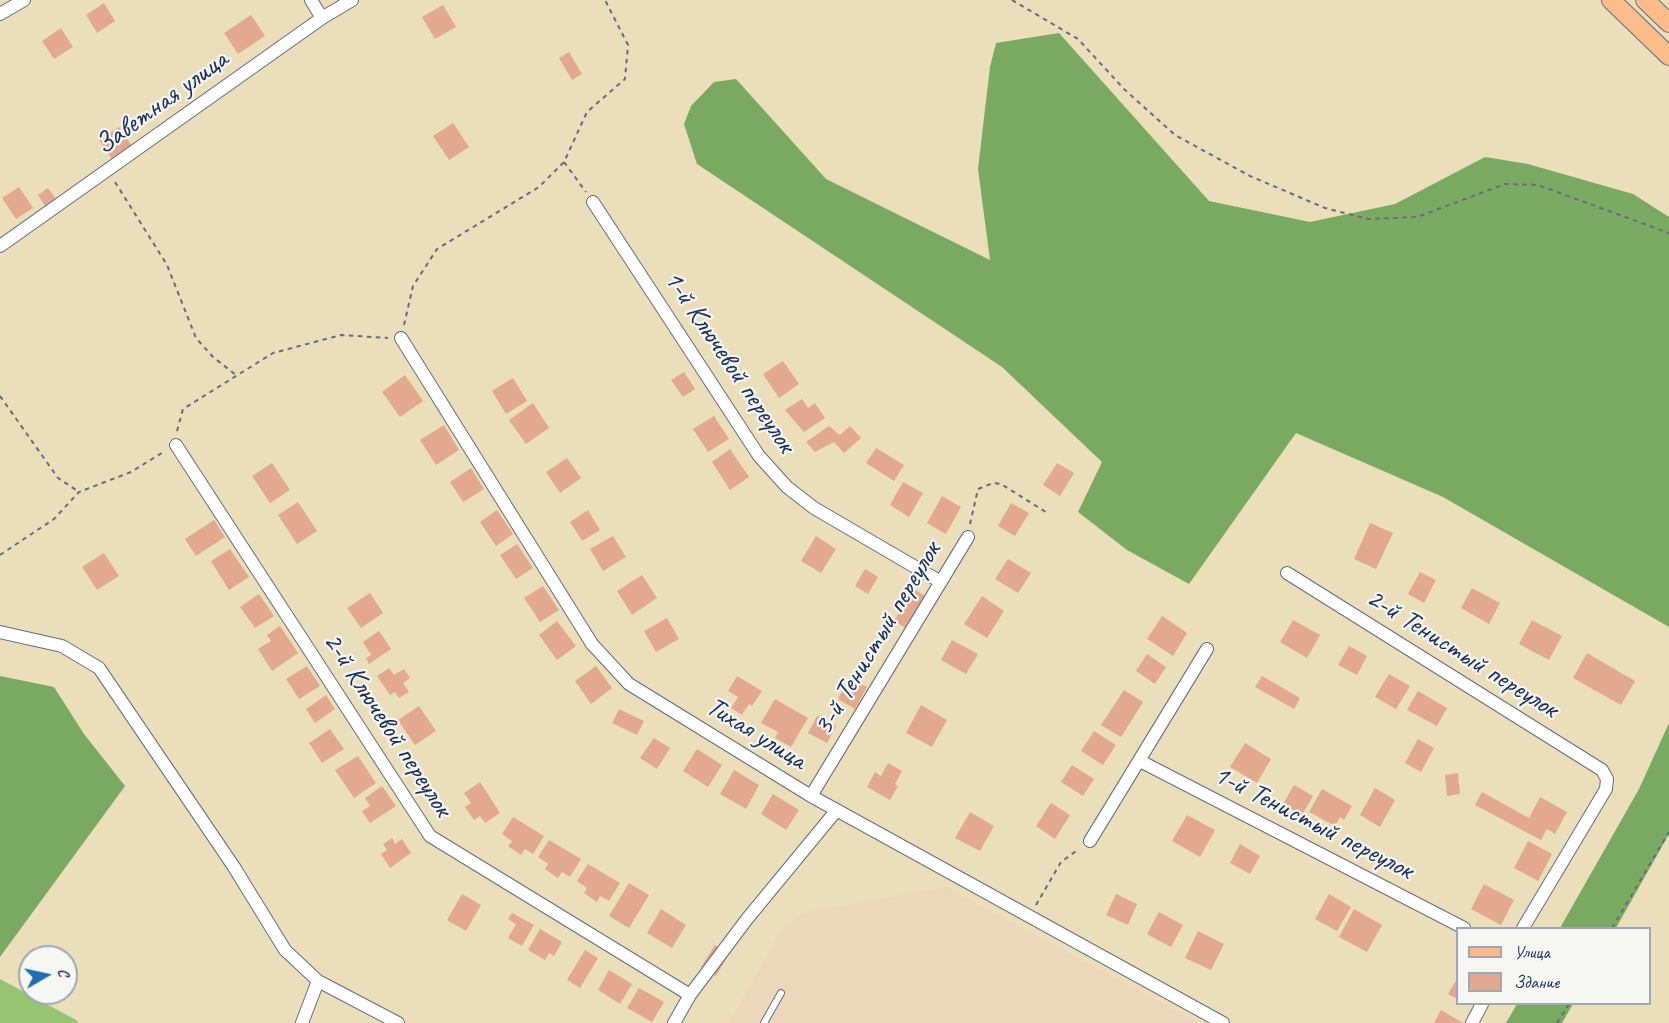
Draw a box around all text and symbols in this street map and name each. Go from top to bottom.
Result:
street label: Заветная улица [89,44,235,162]
street label: 1-й Ключевой переулок [656,264,802,460]
street label: 3-й Тенистый переулок [807,536,949,742]
street label: 2-й Тенистый переулок [1360,582,1564,726]
street label: 2-й Ключевой переулок [315,627,459,823]
street label: Тихая улица [700,690,812,778]
street label: 1-й Тенистый переулок [1208,758,1418,888]
legend [1456,927,1651,1005]
text: Улица [1514,941,1550,963]
north arrow [18,945,78,1005]
text: С [53,967,74,978]
text: Здание [1514,971,1559,993]

